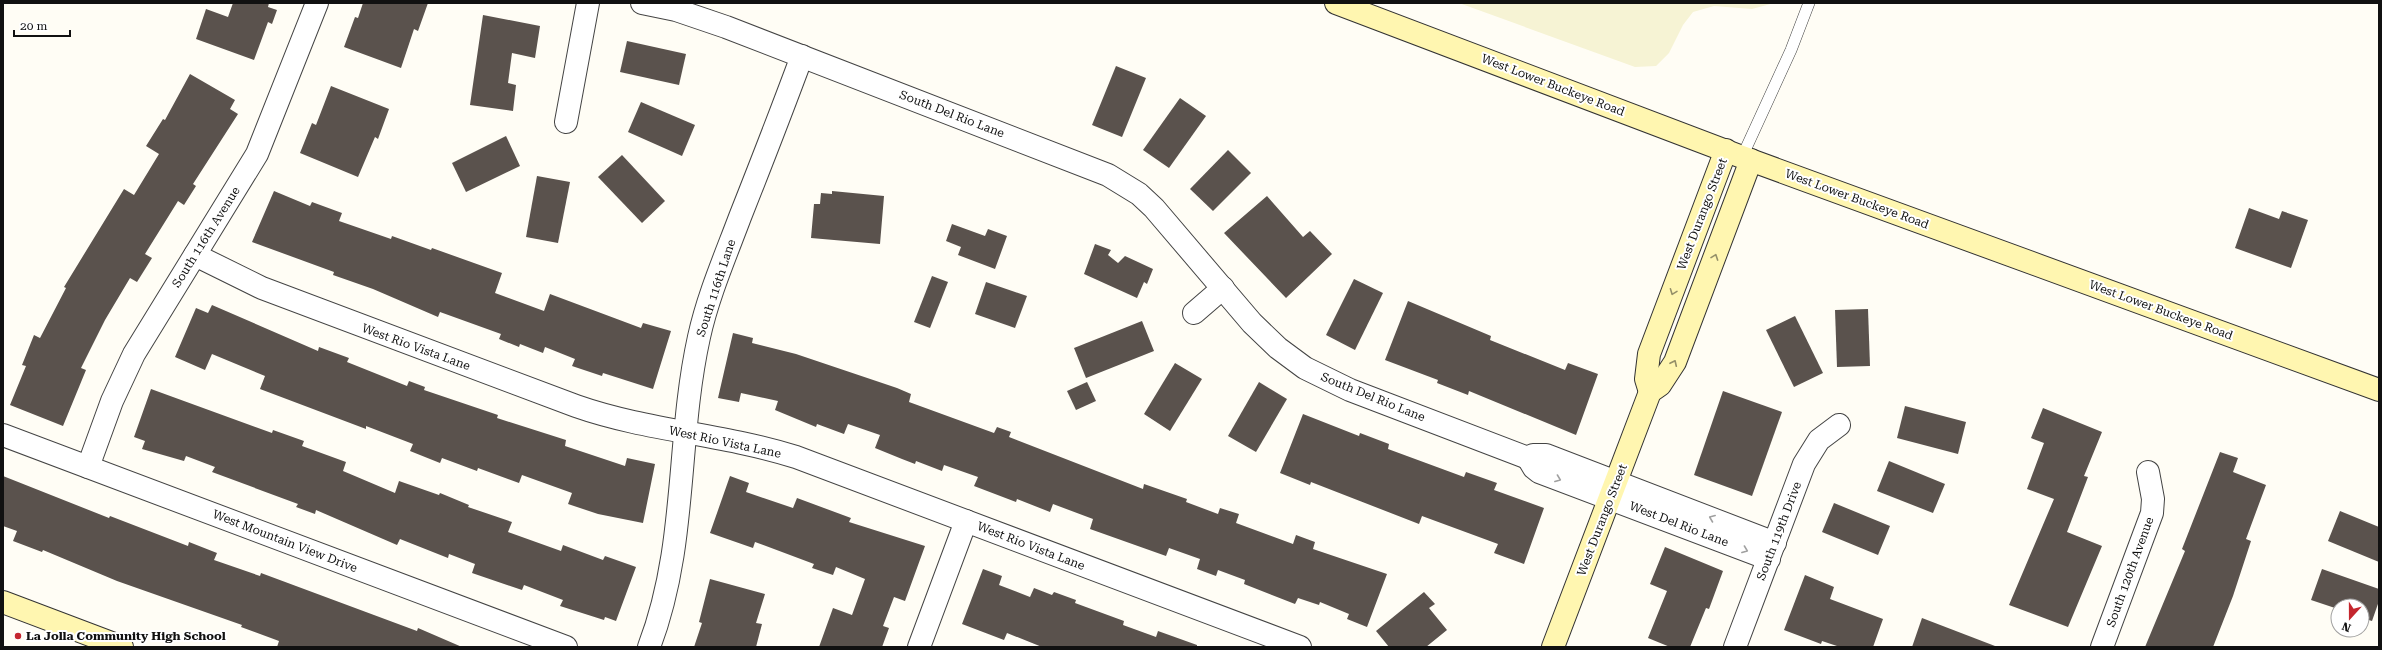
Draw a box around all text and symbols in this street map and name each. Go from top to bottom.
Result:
scale bar [14,12,70,38]
text: 20 m [20,19,47,33]
street label: West Lower Buckeye Road [1479,51,1627,119]
street label: South Del Rio Lane [898,88,1007,141]
street label: West Durango Street [1674,156,1730,272]
street label: West Lower Buckeye Road [1783,166,1931,232]
street label: South 116th Avenue [169,184,243,290]
street label: South 116th Lane [694,237,738,338]
one-way arrow [1710,254,1719,261]
street label: West Lower Buckeye Road [2087,277,2235,343]
one-way arrow [1669,288,1677,295]
street label: West Rio Vista Lane [360,321,473,373]
one-way arrow [1669,359,1677,367]
street label: South Del Rio Lane [1319,370,1428,424]
street label: West Rio Vista Lane [668,423,783,461]
street label: West Durango Street [1574,462,1630,578]
one-way arrow [1554,474,1561,483]
street label: South 119th Drive [1754,479,1804,582]
street label: West Del Rio Lane [1627,499,1731,549]
street label: West Mountain View Drive [211,507,360,575]
one-way arrow [1709,515,1716,523]
street label: South 120th Avenue [2104,515,2157,629]
street label: West Rio Vista Lane [975,519,1087,573]
one-way arrow [1741,545,1748,553]
north arrow [2330,598,2370,638]
text: N [2340,619,2353,634]
place label: La Jolla Community High School [26,629,226,643]
marker: La Jolla Community High School [13,631,23,641]

